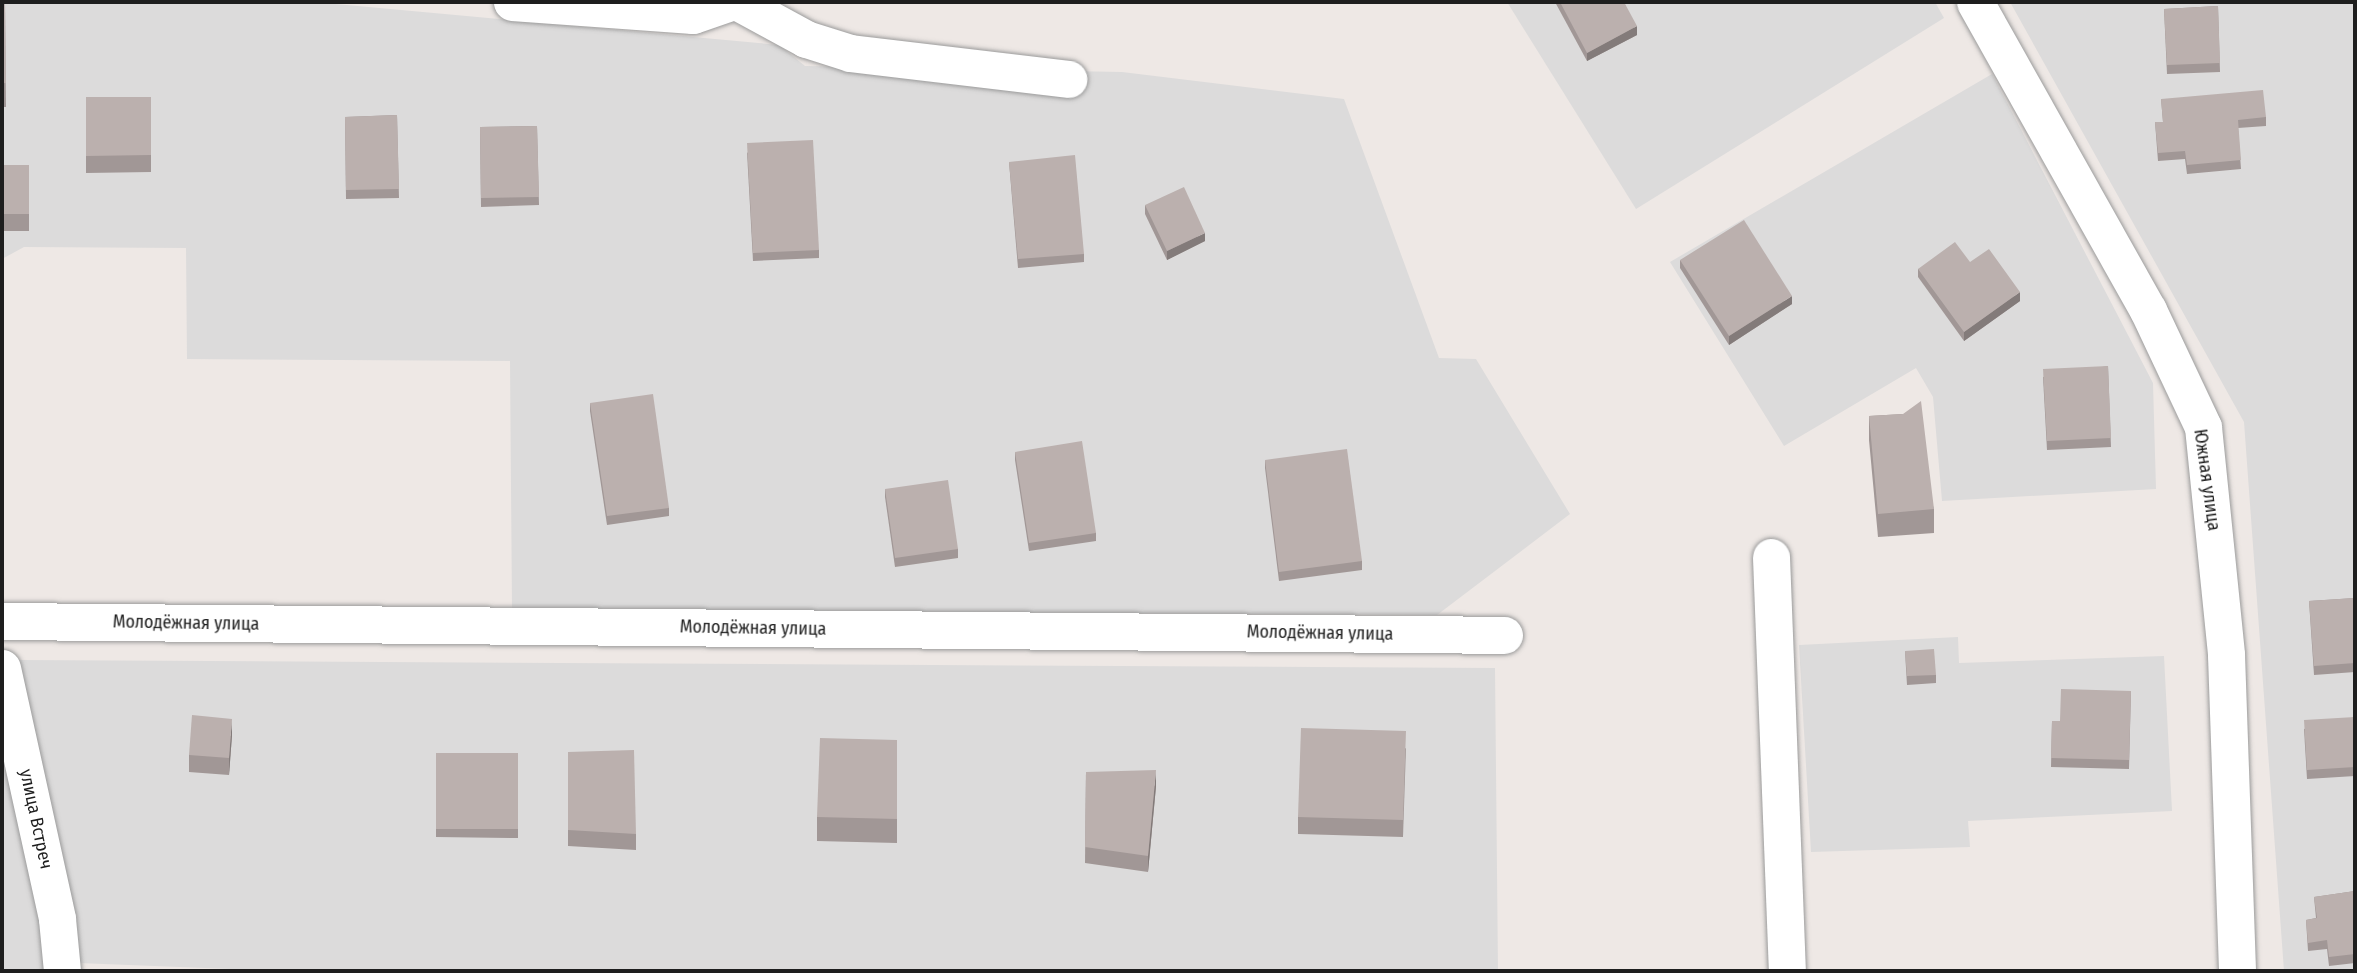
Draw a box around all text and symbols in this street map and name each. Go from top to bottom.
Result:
street label: Южная улица [2189,428,2225,532]
street label: Молодёжная улица [113,611,259,635]
street label: Молодёжная улица [680,616,826,640]
street label: Молодёжная улица [1247,621,1393,645]
street label: улица Встреч [15,767,57,871]

